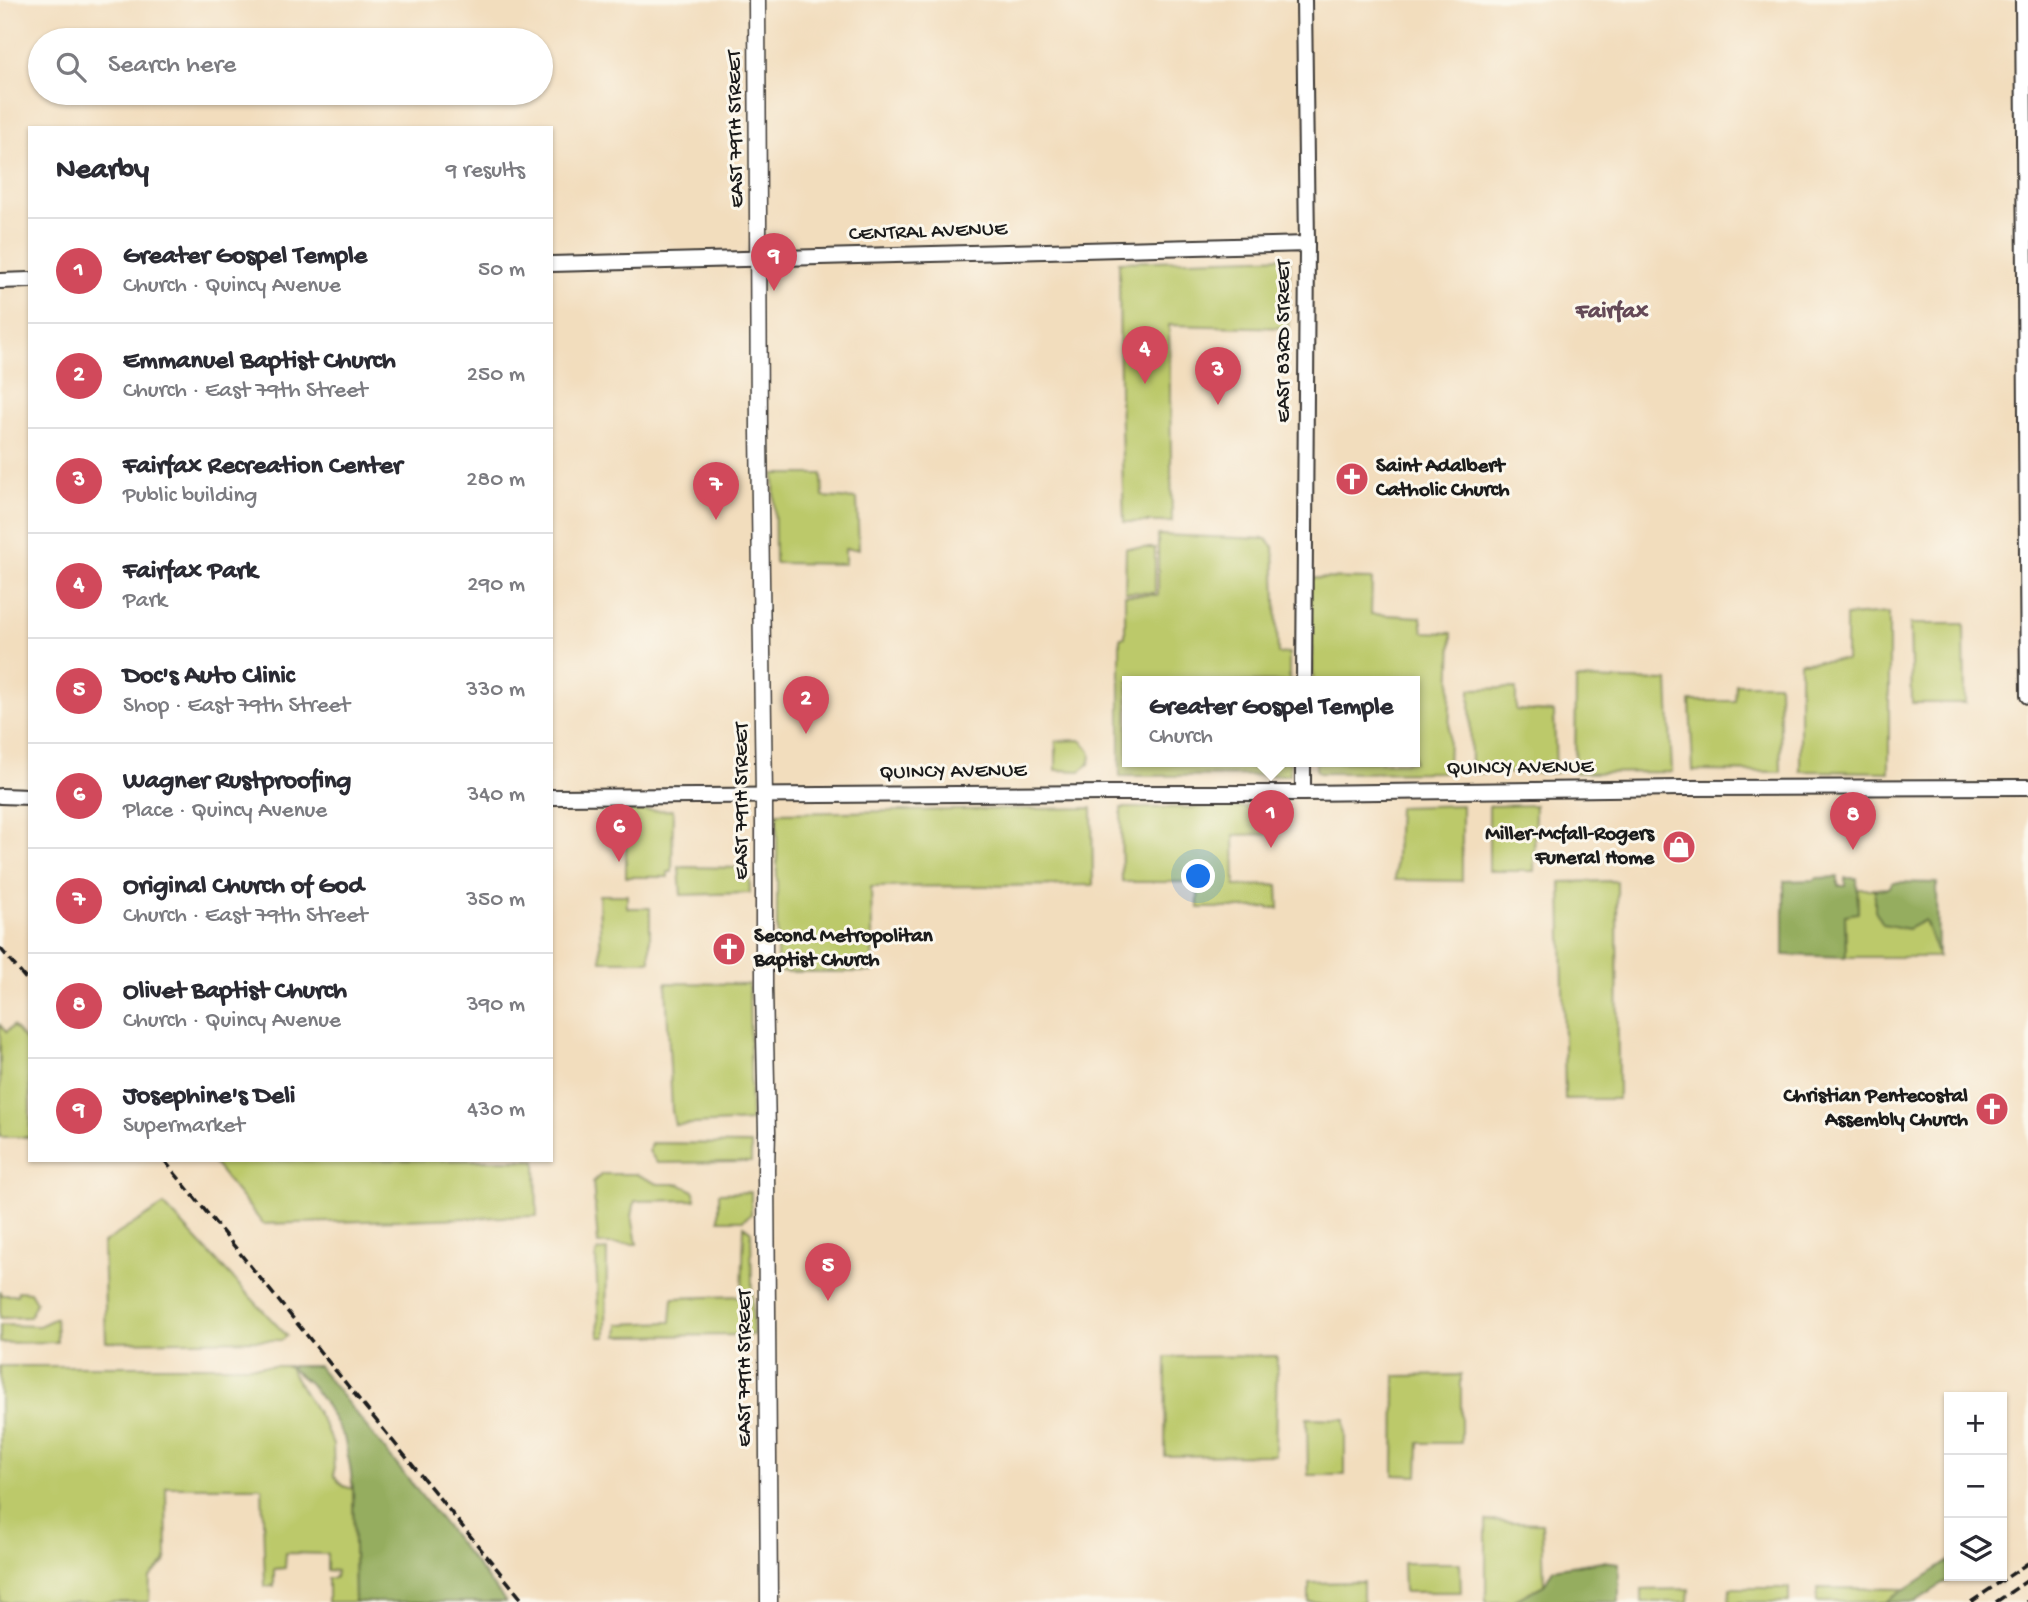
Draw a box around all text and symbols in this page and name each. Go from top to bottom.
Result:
search box [28,28,553,105]
icon: search [52,48,90,86]
street label: EAST 79TH STREET [723,49,751,208]
text: Search here [108,51,236,82]
text: Nearby [56,154,149,189]
text: 9 results [446,158,525,185]
street label: CENTRAL AVENUE [848,218,1008,248]
pin: 9 [751,233,797,291]
text: Greater Gospel Temple [123,242,367,273]
text: 1 [74,257,84,284]
text: 50 m [478,257,525,284]
street label: EAST 83RD STREET [1273,258,1298,423]
text: Church · Quincy Avenue [123,273,341,300]
district label: Fairfax [1575,298,1649,327]
pin: 4 [1122,326,1168,384]
text: Emmanuel Baptist Church [123,347,396,378]
pin: 3 [1195,347,1241,405]
text: 2 [73,362,85,389]
text: 250 m [467,362,525,389]
text: Church · East 79th Street [123,378,367,405]
text: Fairfax Recreation Center [123,452,402,483]
place label: Saint Adalbert Catholic Church [1375,455,1510,504]
church icon: Saint Adalbert Catholic Church [1333,460,1371,498]
pin: 7 [693,462,739,520]
text: 3 [73,467,85,494]
text: 280 m [466,467,525,494]
text: Public building [123,483,257,510]
text: Fairfax Park [123,557,257,588]
text: 4 [74,572,84,599]
text: 290 m [467,572,525,599]
text: Park [123,588,167,615]
text: Doc's Auto Clinic [123,662,295,693]
pin: 2 [783,676,829,734]
popup [1122,676,1420,767]
text: 5 [73,677,85,704]
text: 330 m [466,677,525,704]
text: Shop · East 79th Street [123,693,350,720]
text: Greater Gospel Temple [1149,693,1393,724]
street label: EAST 79TH STREET [731,721,756,880]
text: Church [1149,724,1213,751]
street label: QUINCY AVENUE [1446,755,1595,783]
street label: QUINCY AVENUE [879,759,1028,787]
text: Wagner Rustproofing [123,767,351,798]
text: 6 [73,782,85,809]
text: 340 m [467,782,525,809]
pin: 1 [1248,790,1294,848]
pin: 8 [1830,792,1876,850]
text: Place · Quincy Avenue [123,798,327,825]
pin: 6 [596,804,642,862]
place label: Miller-Mcfall-Rogers Funeral Home [1485,823,1655,872]
shop icon: Miller-Mcfall-Rogers Funeral Home [1660,828,1698,866]
your location [1181,859,1215,893]
text: Original Church of God [123,872,364,903]
text: 7 [73,887,85,914]
text: 350 m [466,887,525,914]
text: Church · East 79th Street [123,903,367,930]
place label: Second Metropolitan Baptist Church [753,925,934,974]
church icon: Second Metropolitan Baptist Church [710,930,748,968]
text: Olivet Baptist Church [123,977,347,1008]
text: 8 [73,992,85,1019]
text: 390 m [467,992,525,1019]
text: Church · Quincy Avenue [123,1008,341,1035]
text: Josephine's Deli [123,1082,296,1113]
place label: Christian Pentecostal Assembly Church [1782,1085,1969,1134]
church icon: Christian Pentecostal Assembly Church [1973,1090,2011,1128]
text: 9 [73,1097,85,1124]
text: 430 m [467,1097,525,1124]
text: Supermarket [123,1113,245,1140]
pin: 5 [805,1243,851,1301]
street label: EAST 79TH STREET [734,1288,759,1447]
map controls [1944,1392,2007,1581]
button: + [1944,1392,2007,1455]
button: − [1944,1455,2007,1518]
button: layers [1944,1518,2007,1581]

